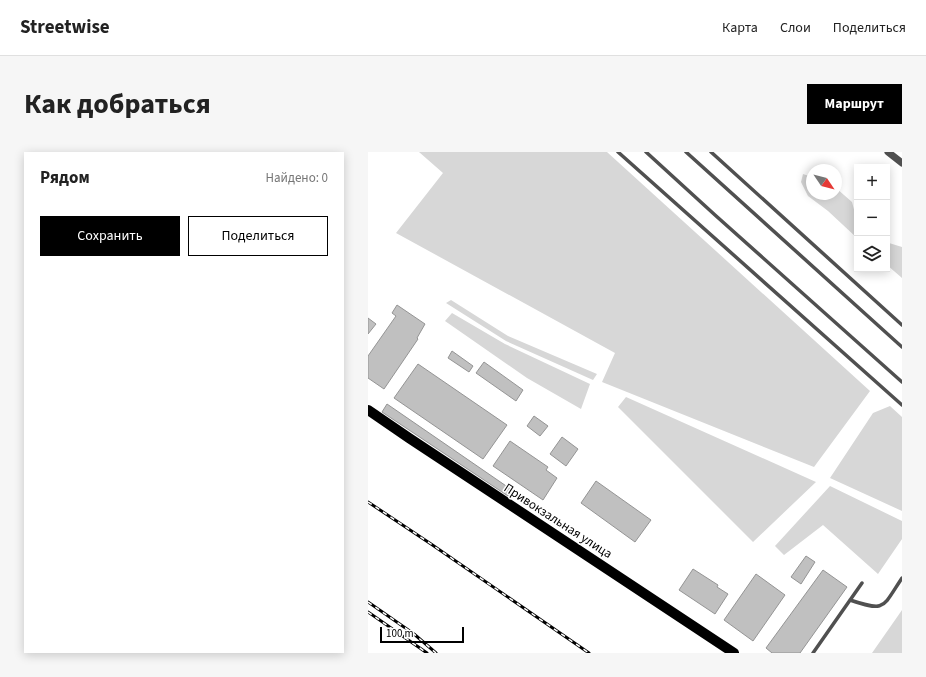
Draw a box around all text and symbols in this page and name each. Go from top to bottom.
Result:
text: Streetwise [20,14,110,41]
text: Карта [722,18,758,38]
text: Слои [780,18,811,38]
text: Поделиться [833,18,906,38]
text: Как добраться [24,84,211,124]
button: Маршрут [807,84,902,124]
north arrow [806,164,842,200]
map controls [854,164,890,272]
button: + [854,164,890,200]
text: Рядом [40,166,90,190]
text: Найдено: 0 [266,169,328,187]
button: − [854,200,890,236]
button: Сохранить [40,216,180,256]
button: Поделиться [188,216,328,256]
button: layers [854,236,890,272]
street label: Привокзальная улица [500,479,616,563]
scale bar [380,625,464,644]
text: 100 m [386,626,414,641]

